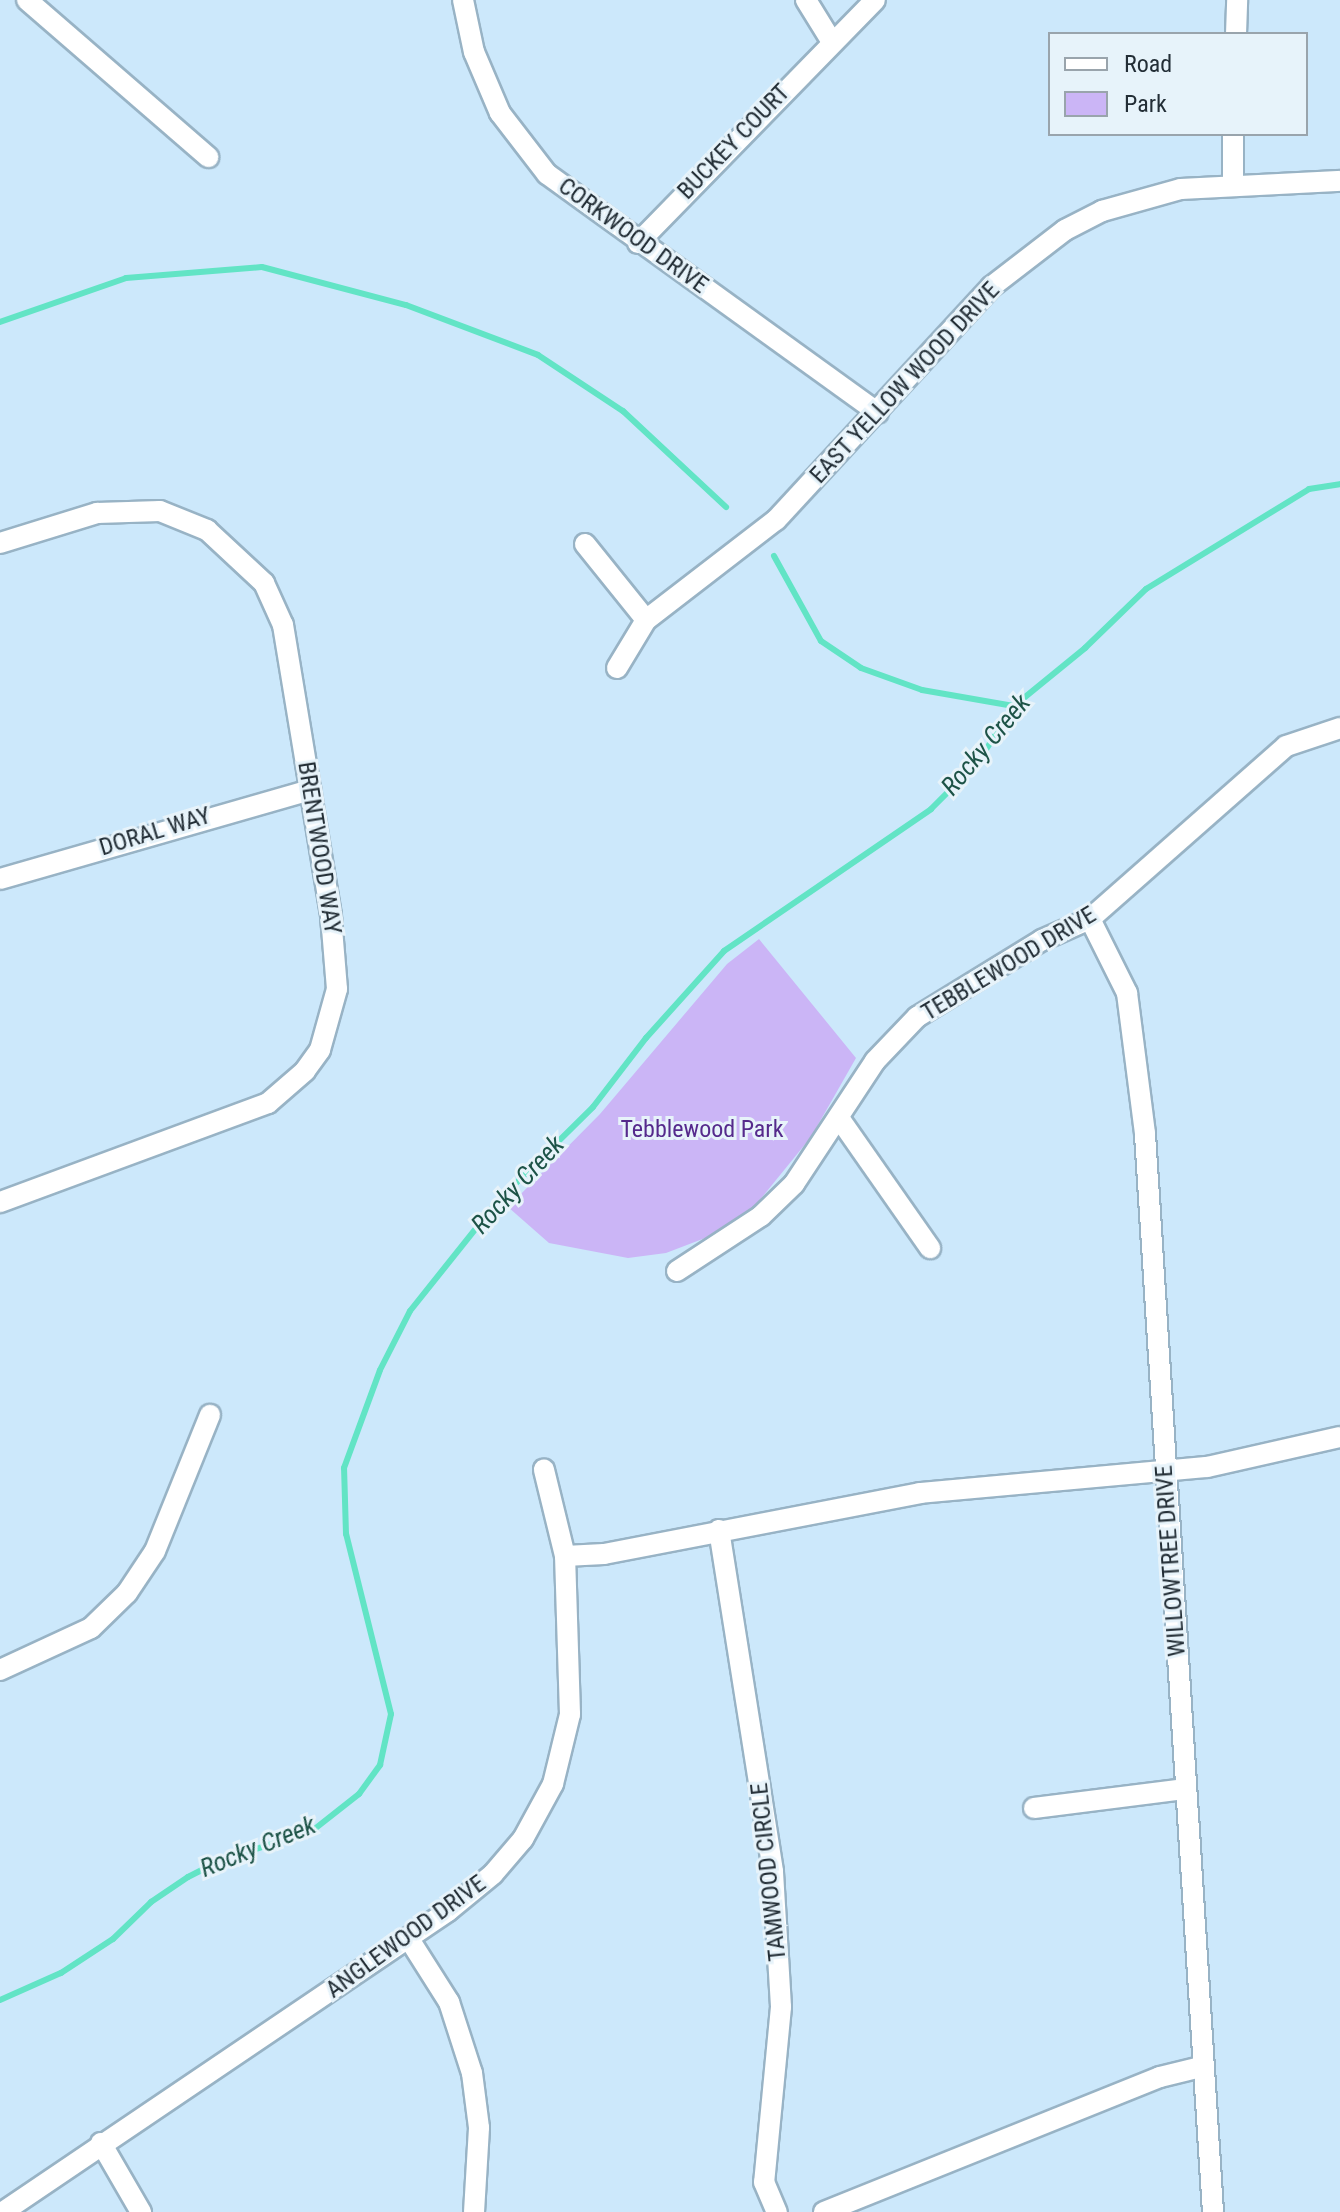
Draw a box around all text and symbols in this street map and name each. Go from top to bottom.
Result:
legend [1048,32,1308,136]
text: Road [1124,50,1172,78]
street label: BUCKEY COURT [672,78,796,206]
text: Park [1124,90,1167,118]
street label: CORKWOOD DRIVE [553,172,713,300]
street label: EAST YELLOW WOOD DRIVE [804,276,1006,490]
water label: Rocky Creek [935,688,1037,802]
street label: BRENTWOOD WAY [291,760,347,936]
street label: DORAL WAY [96,801,214,863]
street label: TEBBLEWOOD DRIVE [917,901,1101,1027]
park label: Tebblewood Park [621,1116,783,1144]
water label: Rocky Creek [465,1130,571,1240]
street label: WILLOWTREE DRIVE [1150,1464,1192,1658]
street label: TAMWOOD CIRCLE [745,1781,793,1963]
water label: Rocky Creek [196,1810,320,1884]
street label: ANGLEWOOD DRIVE [321,1869,491,2005]

